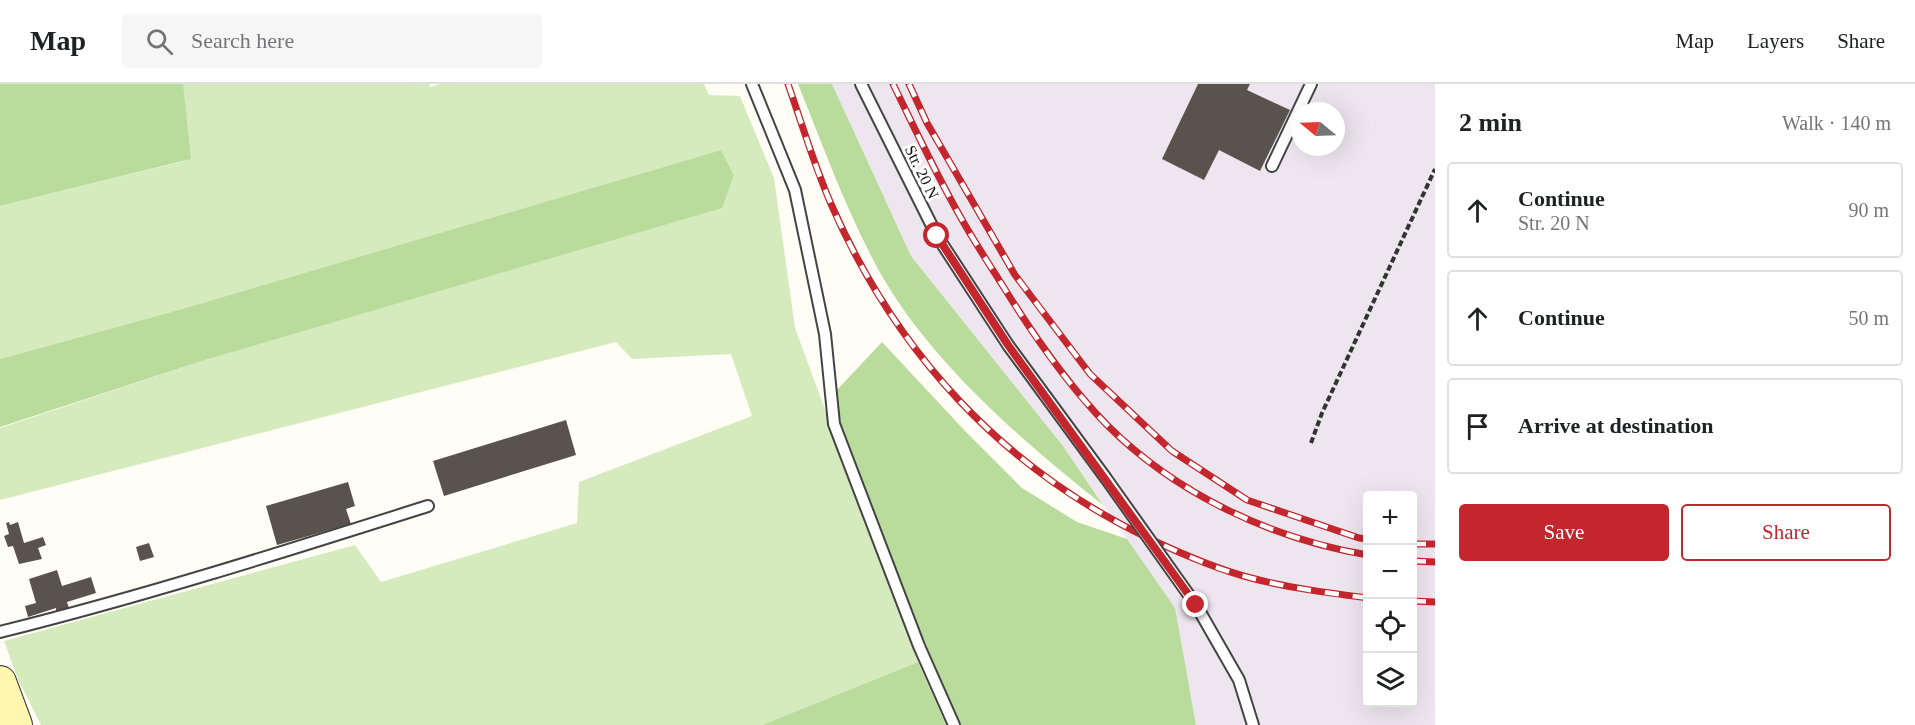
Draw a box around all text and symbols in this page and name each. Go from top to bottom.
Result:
search box [122,14,542,68]
text: Map [30,25,86,56]
icon: search [143,25,176,58]
text: Search here [191,28,294,53]
text: Map [1676,29,1714,53]
text: Layers [1747,29,1804,53]
text: Share [1837,29,1885,53]
north arrow [1291,102,1345,156]
text: 2 min [1459,108,1522,137]
text: Walk · 140 m [1782,112,1891,134]
street label: Str. 20 N [902,143,942,202]
text: Continue [1518,186,1605,211]
icon: ahead [1461,194,1494,227]
text: 90 m [1848,199,1889,221]
text: Str. 20 N [1518,212,1590,234]
route start [923,222,949,248]
icon: ahead [1461,302,1494,335]
text: Continue [1518,305,1605,330]
text: 50 m [1848,307,1889,329]
icon: arrive [1461,410,1494,443]
text: Arrive at destination [1518,413,1714,438]
map controls [1363,491,1417,707]
button: + [1363,491,1417,545]
button: Save [1459,504,1669,561]
button: Share [1681,504,1891,561]
button: − [1363,545,1417,599]
route end [1182,591,1208,617]
button: locate [1363,599,1417,653]
button: layers [1363,653,1417,707]

